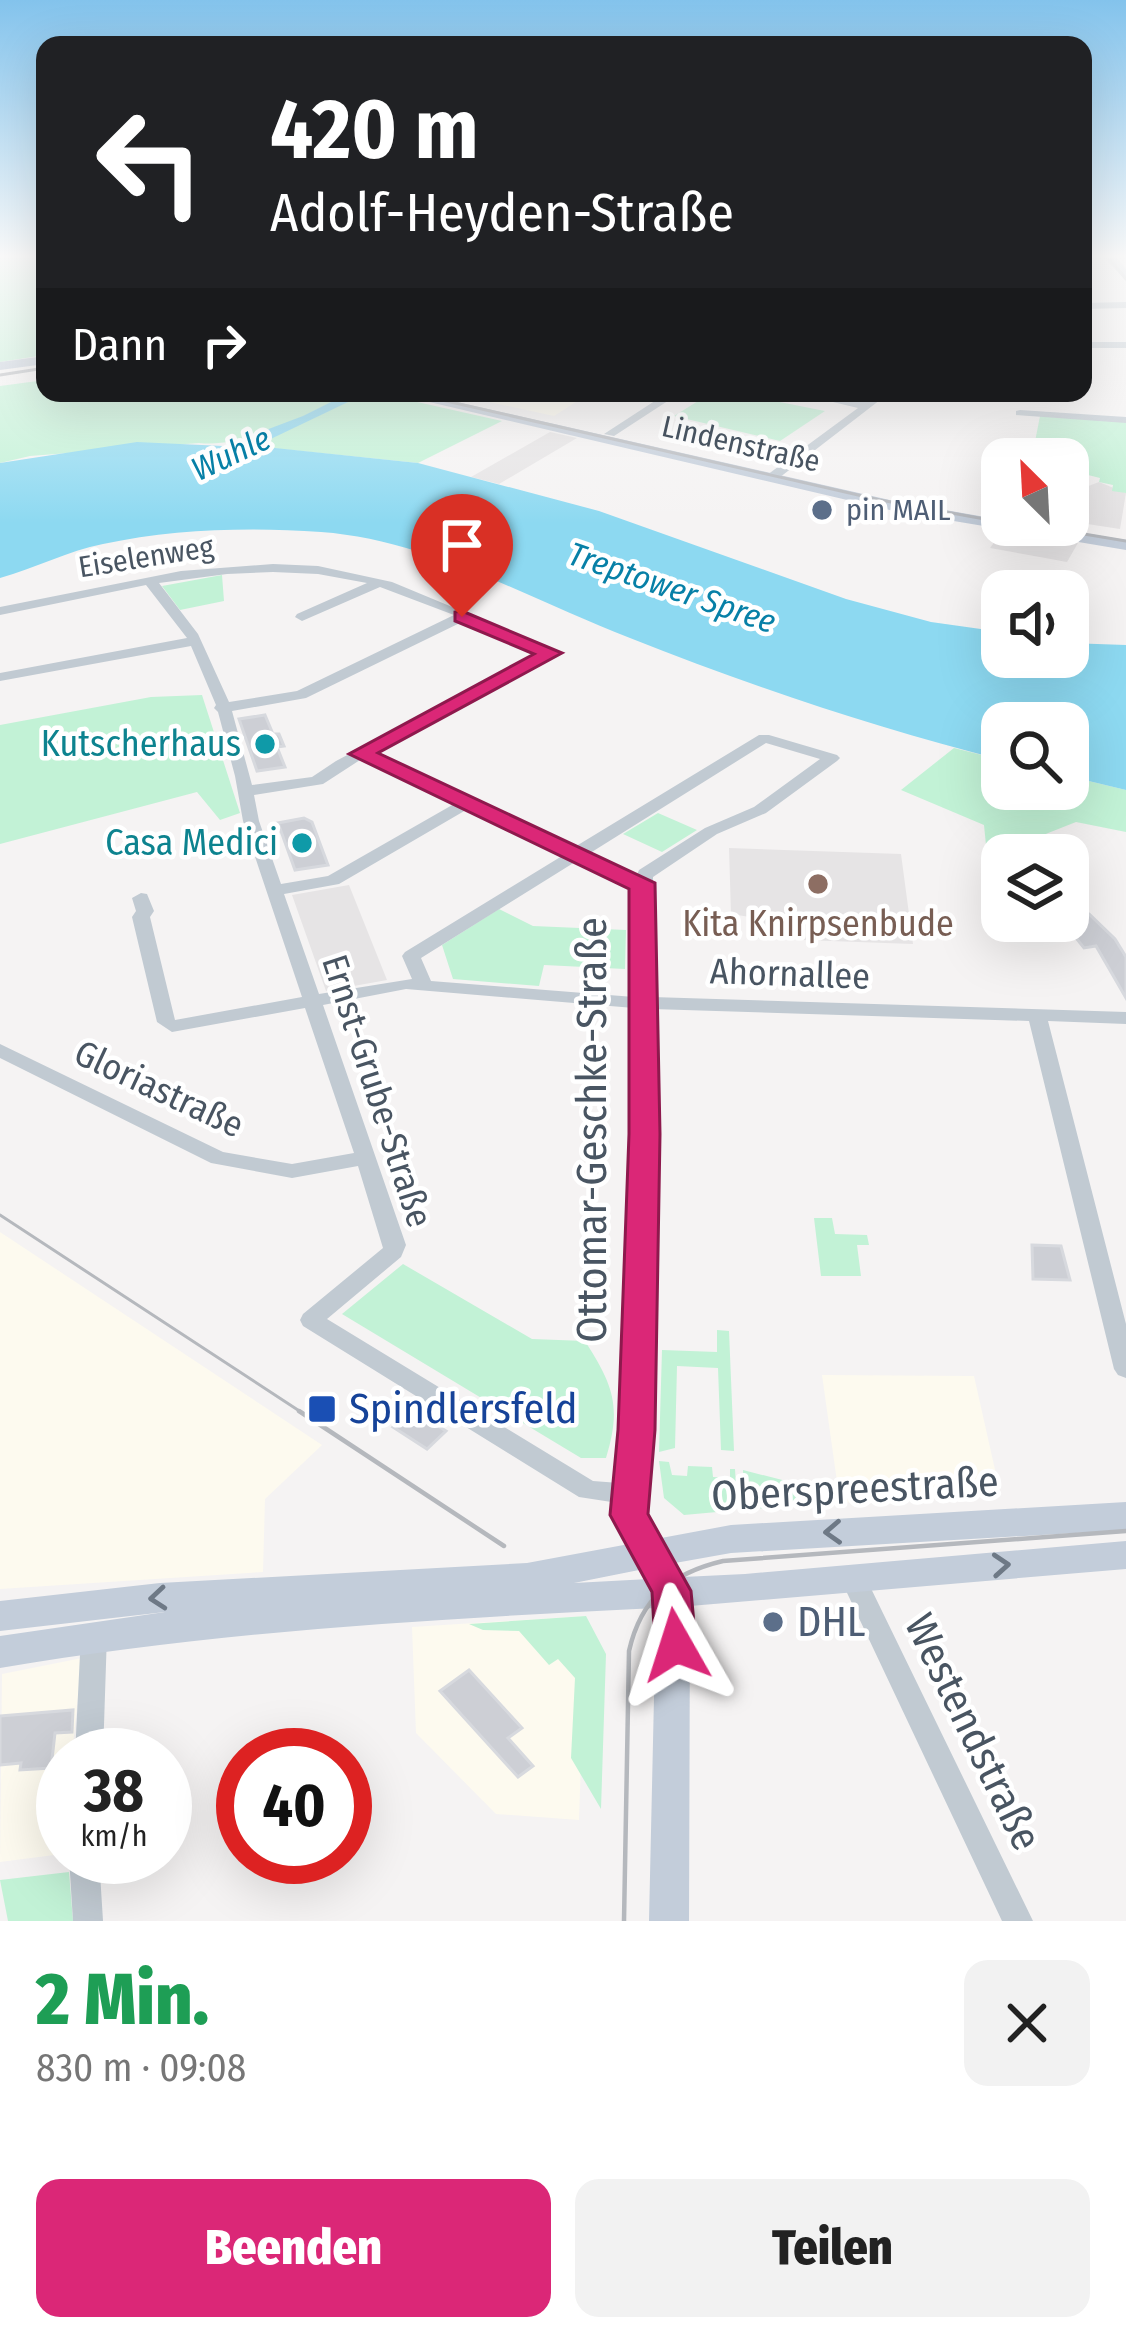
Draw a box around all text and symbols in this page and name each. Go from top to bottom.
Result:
text: 420 m [270,79,479,180]
icon: left [72,84,228,240]
text: Adolf-Heyden-Straße [270,181,734,245]
icon: right [191,312,257,378]
text: Dann [72,318,167,372]
street label: Lindenstraße [658,408,824,480]
water label: Wuhle [185,418,277,490]
north arrow [981,438,1089,546]
map controls [981,438,1089,942]
place label: pin MAIL [846,492,951,528]
pin [411,494,513,617]
marker: pin MAIL [809,497,835,523]
icon: arrive [429,512,495,578]
street label: Eiselenweg [76,528,217,585]
water label: Treptower Spree [563,534,781,642]
button: sound [981,570,1089,678]
button: search [981,702,1089,810]
place label: Kutscherhaus [41,722,241,766]
marker: Kutscherhaus [252,731,278,757]
place label: Casa Medici [105,821,278,865]
marker: Casa Medici [289,830,315,856]
button: layers [981,834,1089,942]
marker: Kita Knirpsenbude [805,871,831,897]
place label: Kita Knirpsenbude [682,902,954,946]
street label: Ottomar-Geschke-Straße [567,917,617,1343]
street label: Ernst-Grube-Straße [312,949,442,1233]
street label: Ahornallee [709,949,871,999]
street label: Gloriastraße [68,1031,250,1147]
place label: Spindlersfeld [349,1384,578,1434]
marker: Spindlersfeld [306,1393,338,1425]
street label: Oberspreestraße [710,1457,1000,1521]
one-way arrow [823,1519,842,1545]
one-way arrow [992,1552,1011,1578]
position arrow [613,1582,739,1708]
one-way arrow [148,1585,167,1611]
place label: DHL [797,1597,866,1647]
street label: Westendstraße [894,1606,1052,1858]
marker: DHL [760,1609,786,1635]
speed limit sign: 40 [216,1728,372,1884]
text: 38 [84,1755,144,1827]
text: km/h [81,1818,147,1854]
text: 2 Min. [36,1957,209,2043]
button: close [964,1960,1090,2086]
text: 830 m · 09:08 [36,2045,246,2091]
button: Beenden [36,2179,551,2317]
button: Teilen [575,2179,1090,2317]

